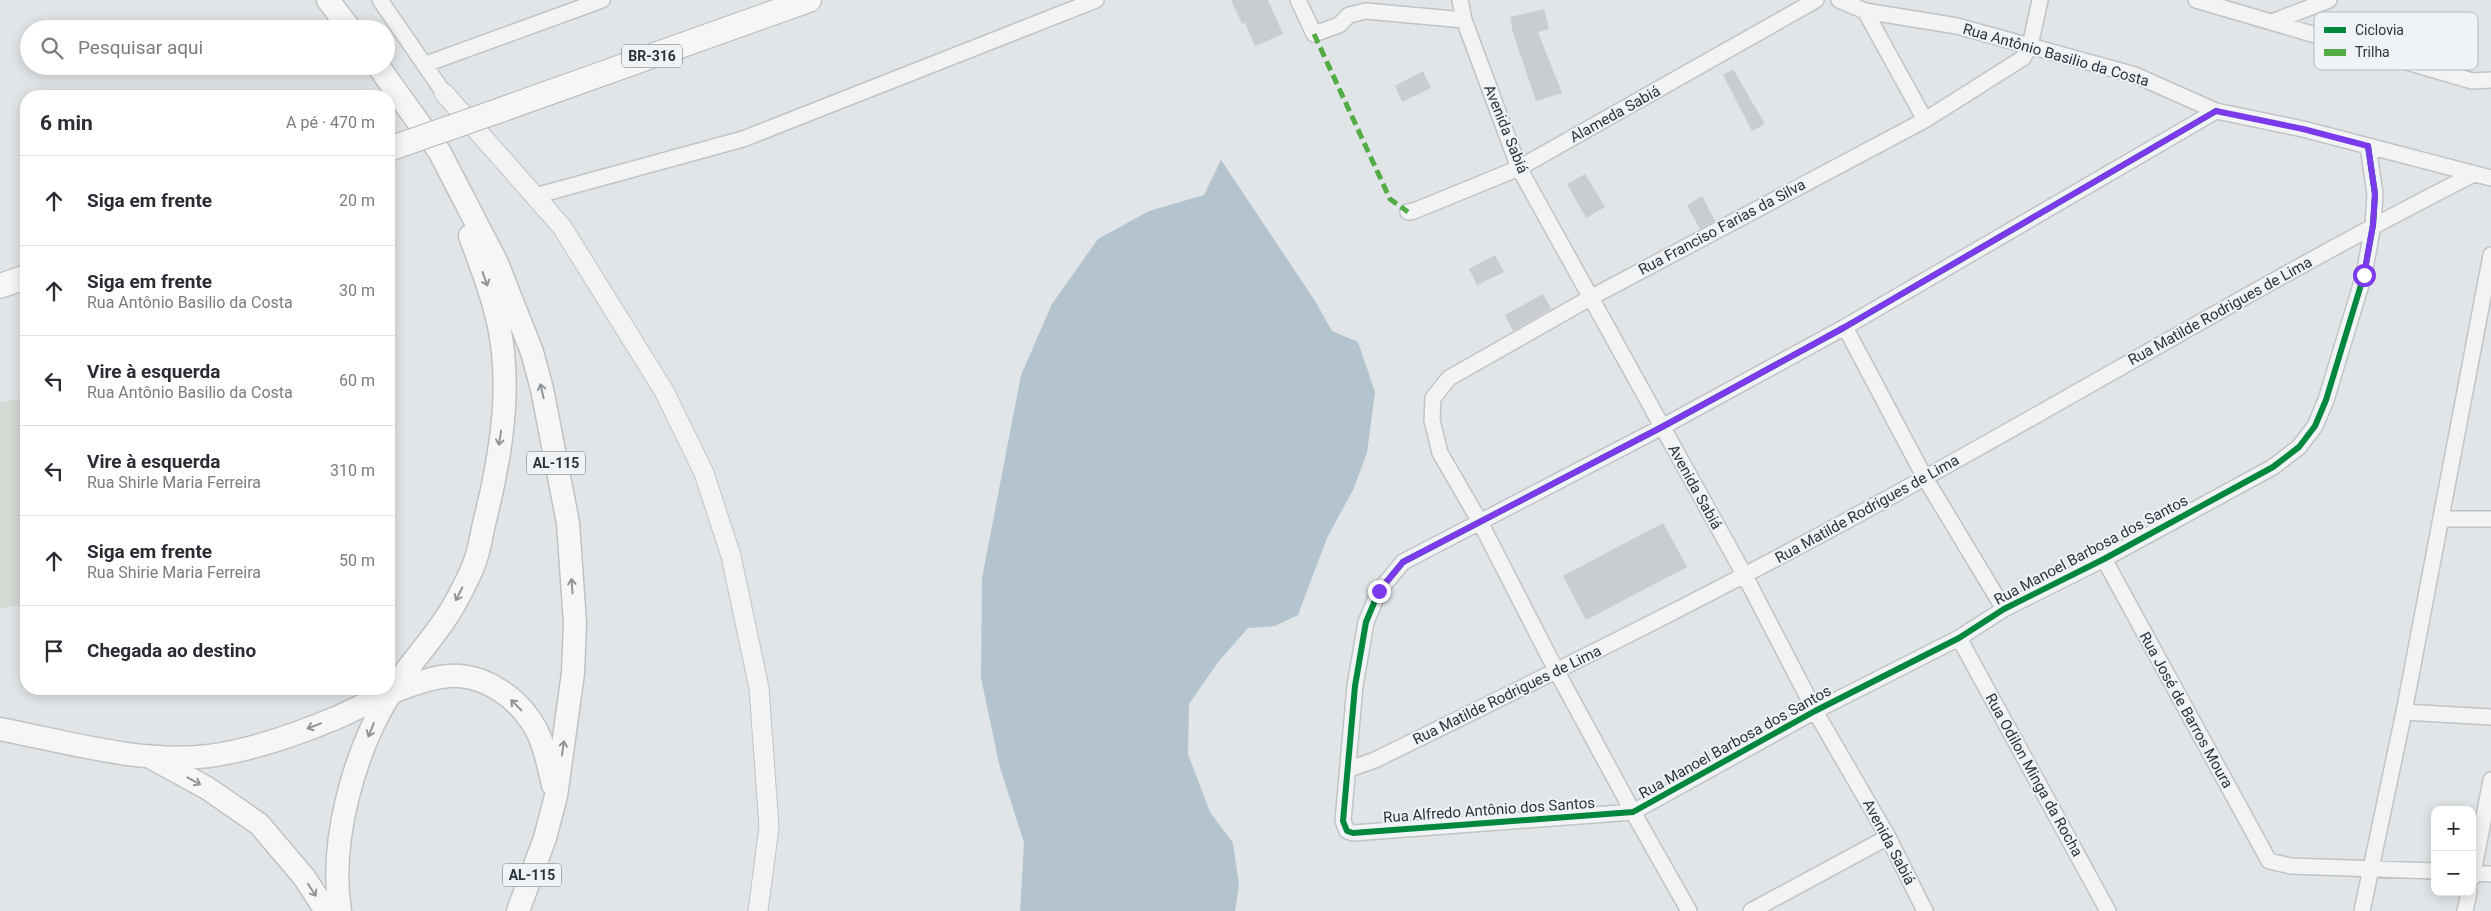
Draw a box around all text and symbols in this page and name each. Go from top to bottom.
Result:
legend [2314,12,2478,70]
search box [20,20,395,75]
street label: Rua Antônio Basilio da Costa [1961,20,2151,90]
text: Ciclovia [2355,22,2404,38]
icon: search [38,34,66,62]
text: Pesquisar aqui [78,36,203,59]
road number: BR-316 [622,44,682,68]
text: Trilha [2355,44,2390,60]
street label: Avenida Sabiá [1480,82,1532,176]
street label: Alameda Sabiá [1567,82,1663,146]
text: 6 min [40,111,93,135]
text: A pé · 470 m [286,113,375,132]
street label: Rua Franciso Farias da Silva [1635,175,1809,279]
icon: ahead [40,187,68,215]
text: Siga em frente [87,189,212,212]
text: 20 m [339,191,375,210]
street label: Rua Matilde Rodrigues de Lima [2125,253,2315,369]
route start [2353,264,2376,287]
text: Siga em frente [87,270,212,293]
one-way arrow [481,270,490,286]
icon: ahead [40,277,68,305]
text: 30 m [339,281,375,300]
text: Rua Antônio Basilio da Costa [87,293,293,312]
text: Vire à esquerda [87,360,220,383]
icon: left [40,367,68,395]
text: 60 m [339,371,375,390]
text: Rua Antônio Basilio da Costa [87,383,293,402]
one-way arrow [537,384,547,400]
one-way arrow [495,430,505,446]
street label: Avenida Sabiá [1664,441,1726,533]
text: Vire à esquerda [87,450,220,473]
street label: Rua Matilde Rodrigues de Lima [1772,451,1962,567]
road number: AL-115 [527,452,585,474]
icon: left [40,457,68,485]
text: 310 m [330,461,375,480]
text: Rua Shirle Maria Ferreira [87,473,261,492]
street label: Rua Manoel Barbosa dos Santos [1991,491,2191,609]
text: Siga em frente [87,540,212,563]
icon: ahead [40,547,68,575]
text: 50 m [339,551,375,570]
text: Rua Shirie Maria Ferreira [87,563,261,582]
one-way arrow [568,578,577,594]
route end [1368,580,1391,603]
one-way arrow [454,586,463,601]
street label: Rua José de Barros Moura [2135,629,2237,791]
icon: arrive [40,637,68,665]
text: Chegada ao destino [87,639,256,662]
street label: Rua Matilde Rodrigues de Lima [1410,641,1604,749]
street label: Rua Manoel Barbosa dos Santos [1636,682,1834,802]
street label: Rua Odilon Minga da Rocha [1982,690,2086,860]
one-way arrow [511,699,523,711]
one-way arrow [307,722,322,732]
one-way arrow [366,722,375,737]
one-way arrow [558,740,568,756]
one-way arrow [187,776,202,786]
street label: Rua Alfredo Antônio dos Santos [1383,794,1595,826]
street label: Avenida Sabiá [1859,796,1919,888]
map controls [2431,806,2476,896]
button: + [2431,806,2476,851]
button: − [2431,851,2476,896]
road number: AL-115 [503,864,561,886]
one-way arrow [308,882,318,896]

